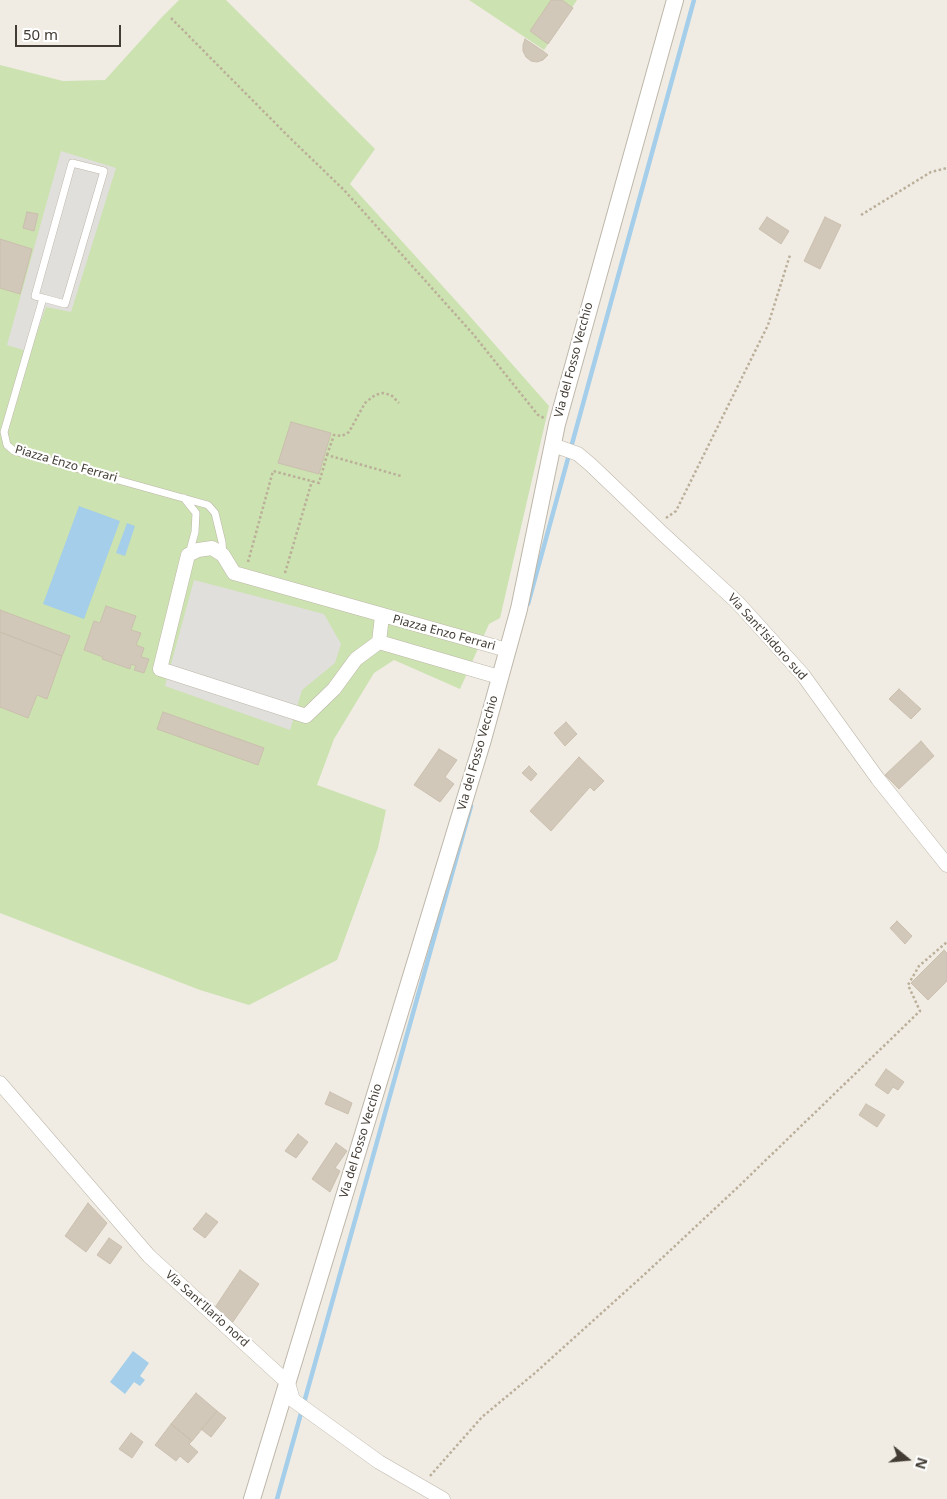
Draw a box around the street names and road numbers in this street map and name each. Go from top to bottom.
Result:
street label: Via del Fosso Vecchio [552,301,596,419]
street label: Piazza Enzo Ferrari [13,443,119,485]
street label: Via Sant'Isidoro sud [724,591,810,683]
street label: Piazza Enzo Ferrari [391,612,497,654]
street label: Via del Fosso Vecchio [455,694,501,812]
street label: Via del Fosso Vecchio [337,1082,385,1200]
street label: Via Sant'Ilario nord [162,1268,252,1350]

